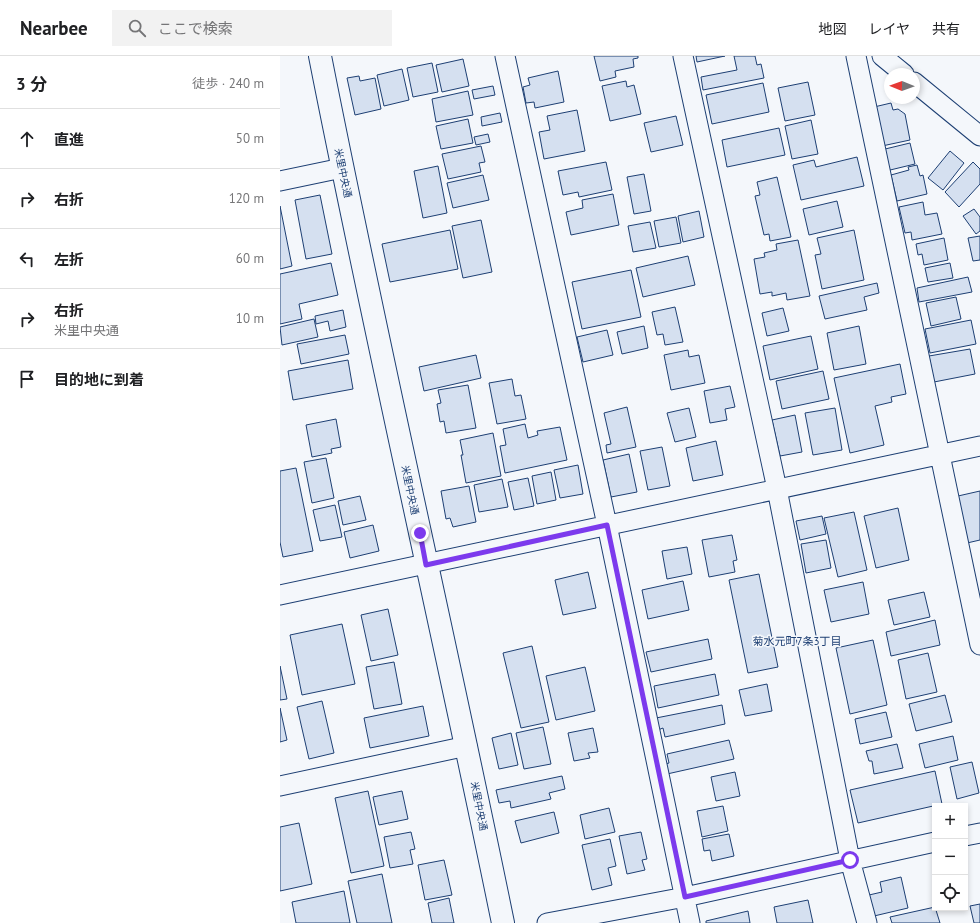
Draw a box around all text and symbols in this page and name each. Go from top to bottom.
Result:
search box [112,10,392,46]
text: Nearbee [20,16,88,40]
icon: search [126,17,148,39]
text: ここで検索 [158,19,233,38]
text: 地図 [818,20,846,38]
text: レイヤ [868,20,910,38]
text: 共有 [932,20,960,38]
north arrow [884,68,920,104]
text: 3 分 [16,73,47,95]
text: 徒歩 · 240 m [192,75,264,92]
icon: ahead [16,128,38,150]
text: 直進 [54,130,84,149]
text: 50 m [236,130,264,147]
street label: 米里中央通 [331,147,355,199]
icon: right [16,188,38,210]
text: 右折 [54,190,84,209]
text: 120 m [229,190,264,207]
icon: left [16,248,38,270]
text: 左折 [54,250,84,269]
text: 60 m [236,250,264,267]
text: 右折 [54,301,84,320]
icon: right [16,308,38,330]
text: 10 m [236,310,264,327]
text: 米里中央通 [54,322,119,339]
icon: arrive [16,368,38,390]
text: 目的地に到着 [54,370,144,389]
street label: 米里中央通 [398,464,422,516]
route end [411,524,429,542]
district label: 菊水元町7条3丁目 [753,634,842,648]
street label: 米里中央通 [468,780,490,832]
map controls [932,803,968,911]
button: + [932,803,968,839]
button: − [932,839,968,875]
route start [841,851,859,869]
button: locate [932,875,968,911]

